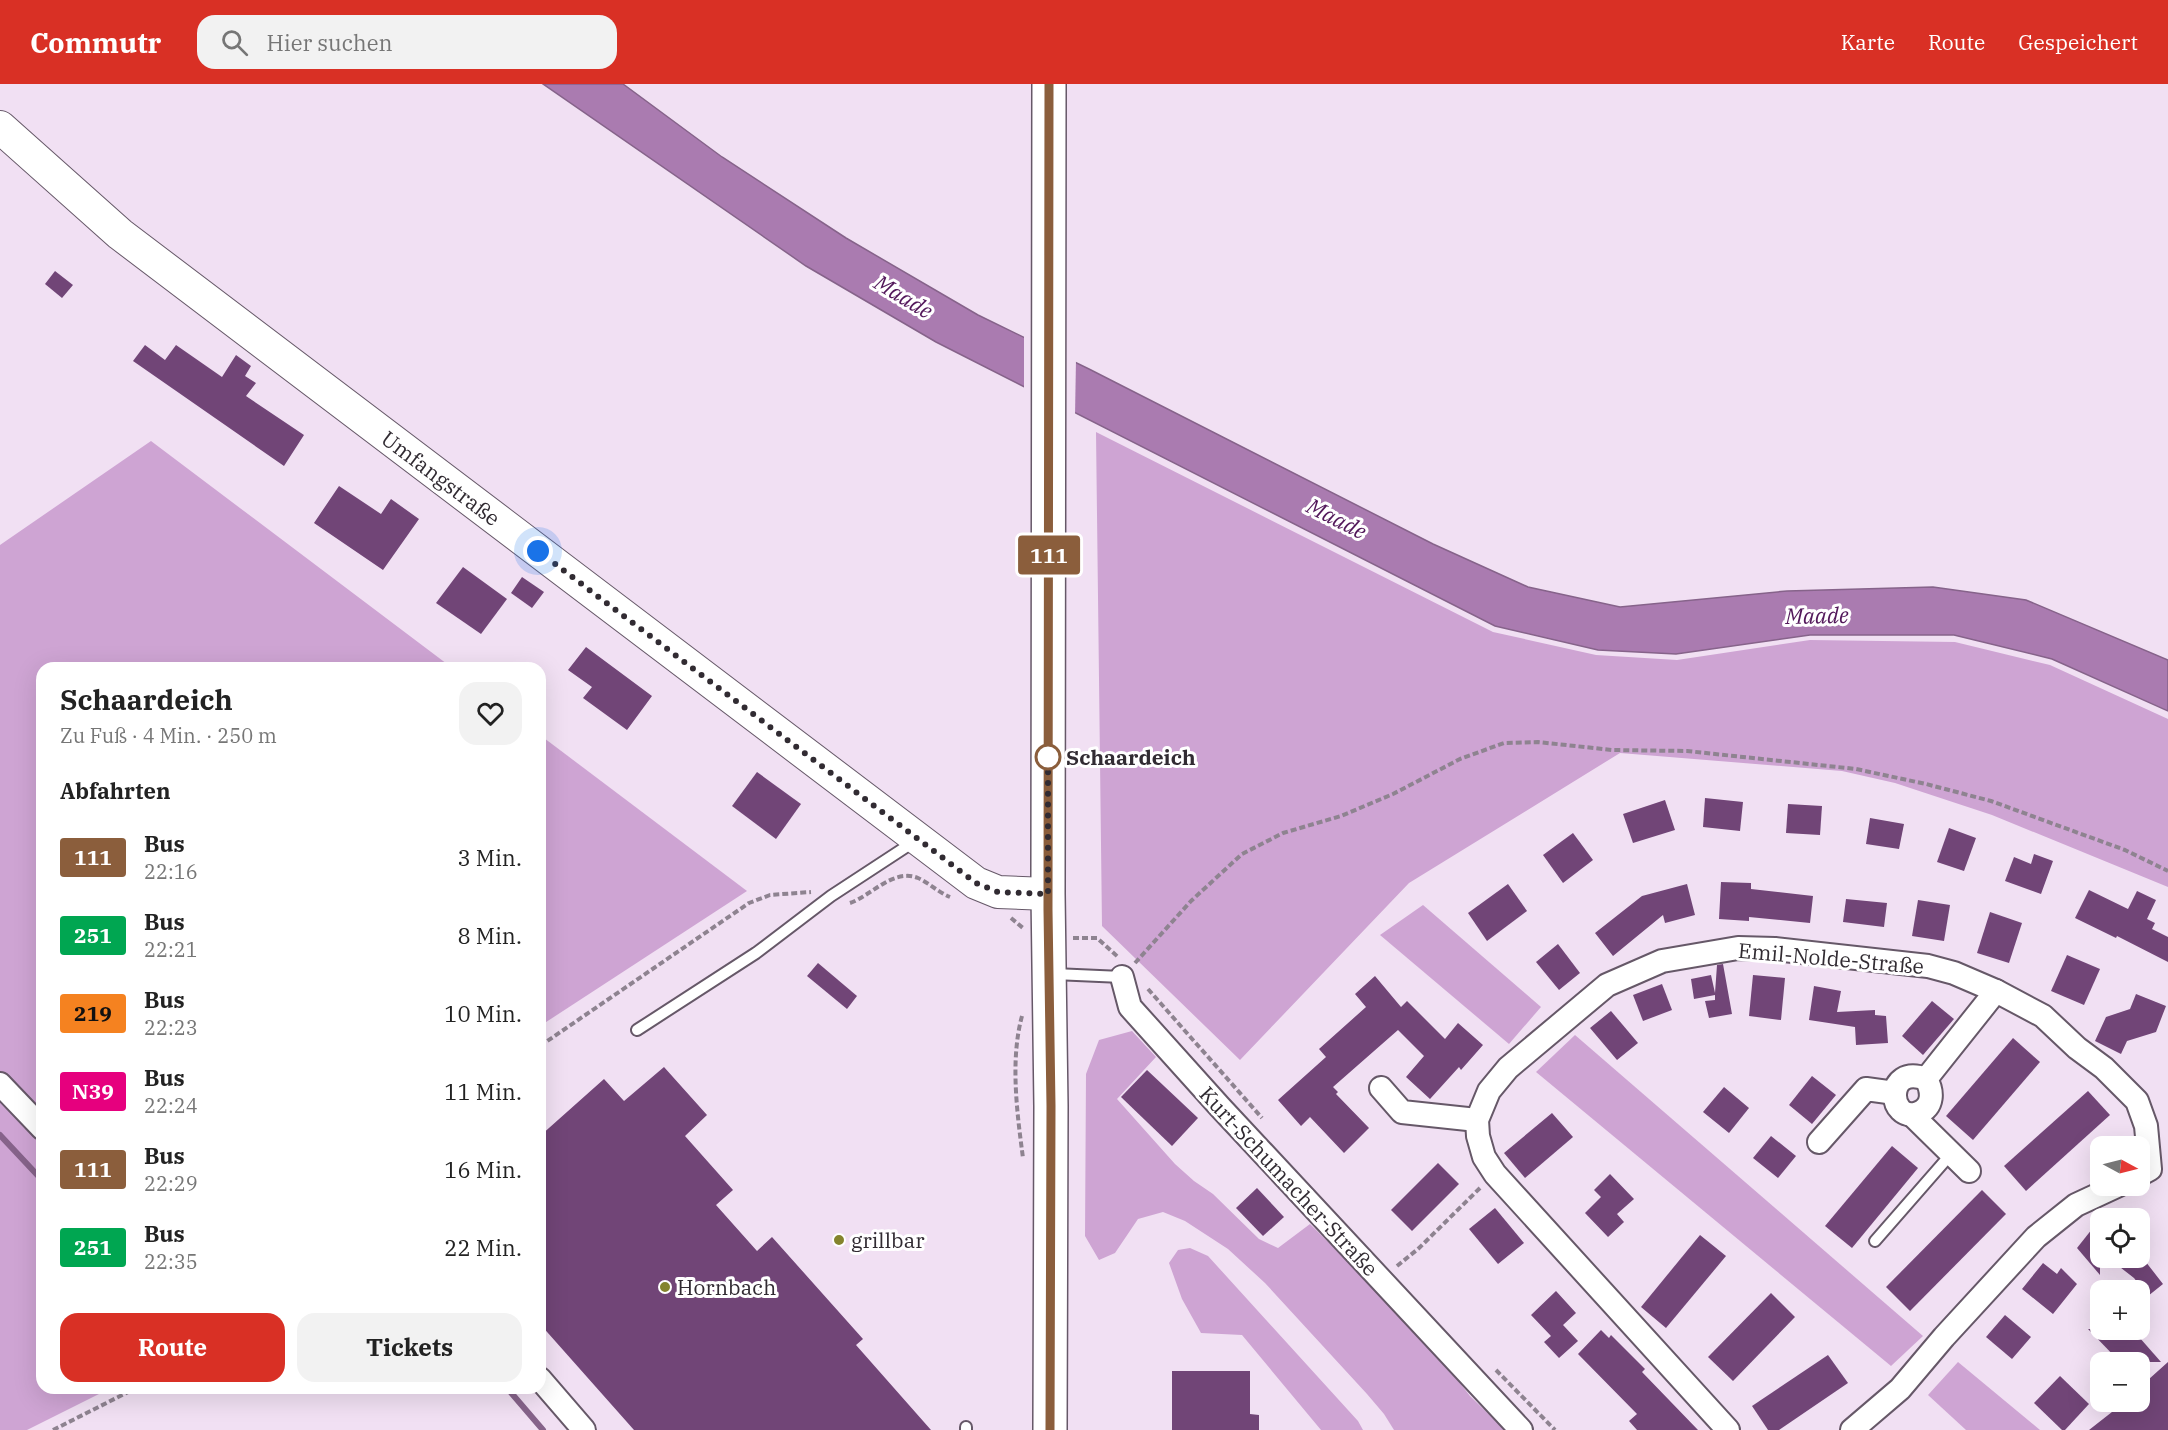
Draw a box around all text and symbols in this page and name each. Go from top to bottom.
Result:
search box [197,15,617,69]
text: Commutr [30,24,161,61]
icon: search [218,26,251,59]
text: Hier suchen [266,28,393,57]
text: Karte [1841,28,1895,56]
text: Route [1928,28,1985,56]
text: Gespeichert [2018,28,2138,56]
water label: Maade [869,267,939,325]
street label: Umfangstraße [376,424,506,532]
water label: Maade [1301,490,1372,545]
your location [523,536,553,566]
line badge: 111 [1014,536,1084,574]
text: 111 [1030,541,1068,569]
water label: Maade [1784,600,1849,630]
text: Schaardeich [60,681,233,718]
button: heart [459,682,522,745]
text: Zu Fuß · 4 Min. · 250 m [60,722,277,749]
place label: Schaardeich [1066,743,1196,771]
marker: Schaardeich [1035,744,1061,770]
text: Abfahrten [60,776,171,805]
text: Bus [144,829,185,858]
text: 111 [74,843,112,871]
text: 3 Min. [457,843,522,872]
text: 22:16 [144,858,198,885]
text: Bus [144,907,185,936]
text: 251 [74,921,112,949]
text: 8 Min. [457,921,522,950]
text: 22:21 [144,936,198,963]
street label: Emil-Nolde-Straße [1737,936,1925,980]
text: Bus [144,985,185,1014]
text: 219 [74,999,112,1027]
text: 10 Min. [444,999,522,1028]
text: 22:23 [144,1014,198,1041]
text: Bus [144,1063,185,1092]
text: N39 [72,1077,114,1105]
text: 11 Min. [444,1077,522,1106]
street label: Kurt-Schumacher-Straße [1194,1080,1384,1282]
text: 22:24 [144,1092,198,1119]
north arrow [2090,1136,2150,1196]
map controls [2090,1136,2150,1412]
text: Bus [144,1141,185,1170]
text: 111 [74,1155,112,1183]
text: 16 Min. [444,1155,522,1184]
text: 22:29 [144,1170,198,1197]
button: locate [2090,1208,2150,1268]
text: Bus [144,1219,185,1248]
place label: grillbar [851,1226,925,1254]
text: 251 [74,1233,112,1261]
text: 22 Min. [444,1233,522,1262]
marker: grillbar [832,1233,846,1247]
text: 22:35 [144,1248,198,1275]
place label: Hornbach [677,1273,776,1301]
marker: Hornbach [658,1280,672,1294]
button: + [2090,1280,2150,1340]
button: Route [60,1313,285,1382]
button: Tickets [297,1313,522,1382]
button: − [2090,1352,2150,1412]

